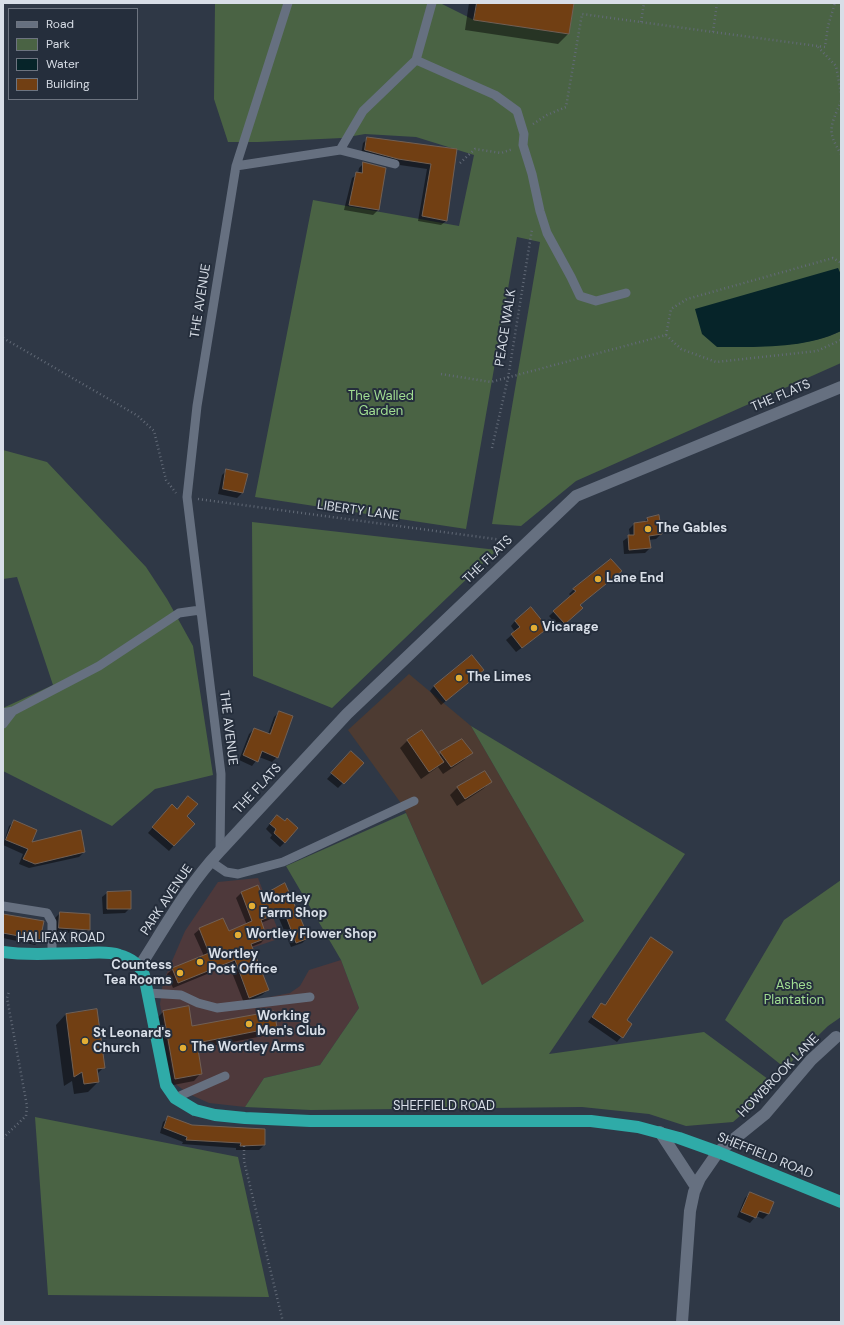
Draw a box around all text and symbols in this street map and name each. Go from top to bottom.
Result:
legend [8,8,138,100]
text: Road [46,16,74,32]
text: Park [46,36,70,52]
text: Water [46,56,79,72]
text: Building [46,76,90,92]
street label: THE AVENUE [187,263,215,339]
street label: PEACE WALK [492,288,520,368]
street label: THE FLATS [749,377,813,415]
park label: The Walled Garden [348,389,414,420]
street label: LIBERTY LANE [316,498,400,524]
place label: The Gables [656,521,727,537]
marker: The Gables [643,524,653,534]
street label: THE FLATS [460,533,516,587]
place label: Lane End [606,571,664,587]
marker: Lane End [593,574,603,584]
place label: Vicarage [542,620,598,636]
marker: Vicarage [529,623,539,633]
place label: The Limes [467,670,531,686]
marker: The Limes [454,673,464,683]
street label: THE AVENUE [216,690,240,766]
street label: THE FLATS [231,761,285,817]
street label: PARK AVENUE [138,862,196,938]
place label: Wortley Farm Shop [260,891,327,922]
marker: Wortley Farm Shop [247,901,257,911]
place label: Wortley Flower Shop [246,927,377,943]
marker: Wortley Flower Shop [233,930,243,940]
street label: HALIFAX ROAD [17,931,105,947]
place label: Wortley Post Office [208,947,278,978]
marker: Wortley Post Office [195,957,205,967]
place label: Countess Tea Rooms [104,958,172,989]
marker: Countess Tea Rooms [175,968,185,978]
park label: Ashes Plantation [764,978,824,1009]
place label: Working Men's Club [257,1009,326,1040]
marker: Working Men's Club [244,1019,254,1029]
place label: St Leonard's Church [93,1026,171,1057]
street label: HOWBROOK LANE [735,1031,823,1121]
marker: St Leonard's Church [80,1036,90,1046]
place label: The Wortley Arms [191,1040,305,1056]
marker: The Wortley Arms [178,1043,188,1053]
street label: SHEFFIELD ROAD [393,1099,495,1115]
street label: SHEFFIELD ROAD [715,1130,815,1182]

